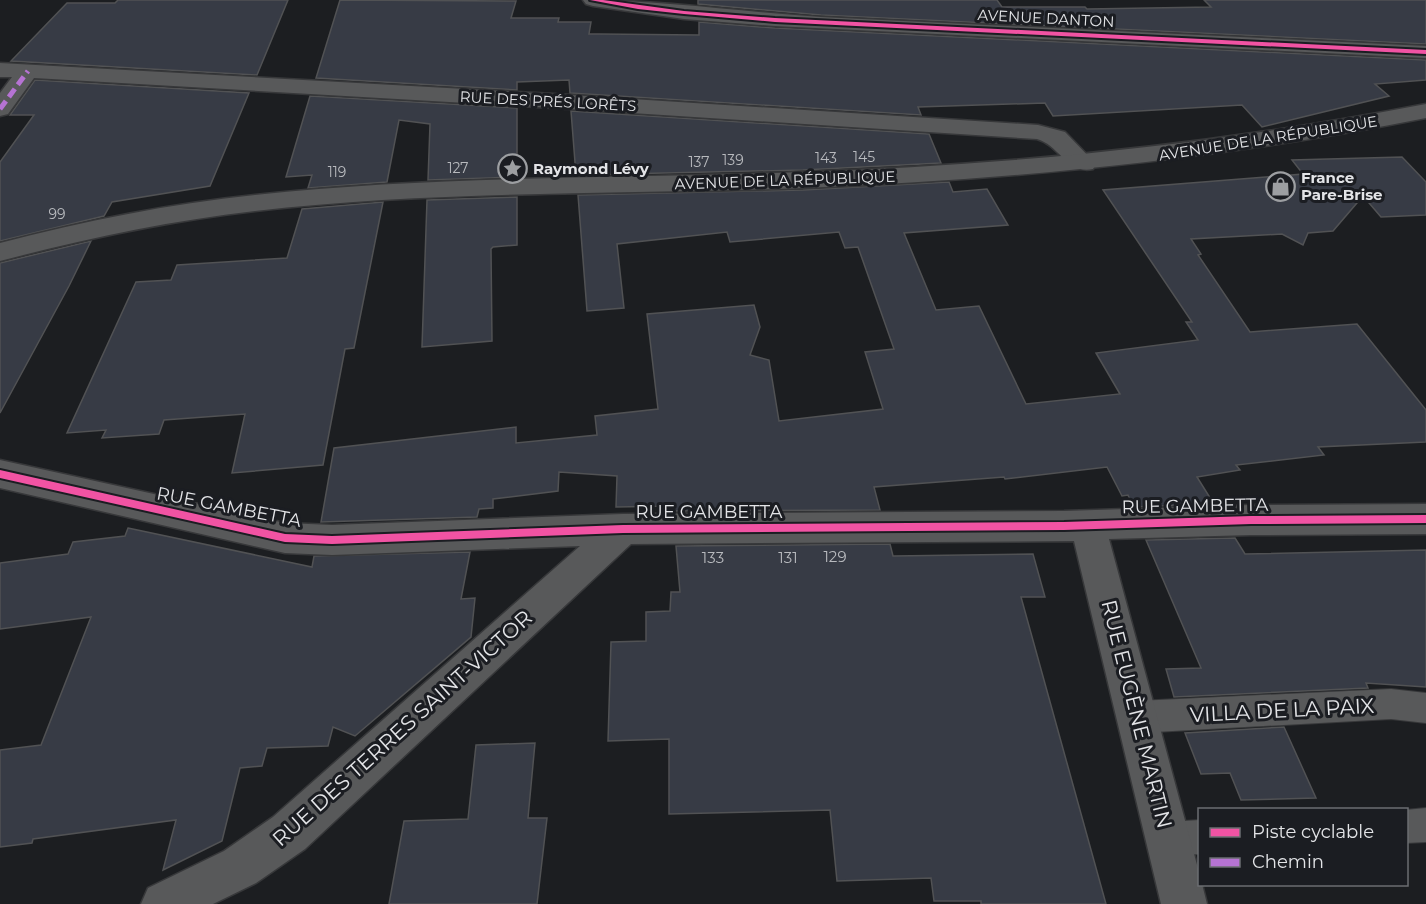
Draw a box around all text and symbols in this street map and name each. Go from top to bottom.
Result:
street label: AVENUE DANTON [977,5,1115,31]
street label: RUE DES PRÉS LORÊTS [459,87,637,115]
street label: AVENUE DE LA RÉPUBLIQUE [1157,111,1379,165]
house number: 145 [853,148,875,166]
house number: 143 [815,149,837,167]
house number: 139 [722,151,744,169]
place icon: Raymond Lévy [496,152,528,184]
house number: 137 [688,153,710,171]
house number: 127 [447,159,469,177]
place label: Raymond Lévy [533,159,650,178]
house number: 119 [328,163,346,181]
street label: AVENUE DE LA RÉPUBLIQUE [674,167,896,193]
place label: France Pare-Brise [1301,168,1383,204]
shop icon: France Pare-Brise [1264,170,1296,202]
house number: 99 [48,205,66,223]
street label: RUE GAMBETTA [155,482,303,532]
street label: RUE GAMBETTA [1121,494,1269,518]
street label: RUE GAMBETTA [636,501,782,523]
house number: 129 [823,547,847,566]
house number: 133 [702,548,724,567]
house number: 131 [778,548,798,567]
street label: RUE EUGÈNE MARTIN [1097,597,1177,831]
street label: RUE DES TERRES SAINT-VICTOR [267,605,537,851]
street label: VILLA DE LA PAIX [1189,693,1375,727]
legend [1198,808,1408,886]
text: Piste cyclable [1252,821,1374,843]
text: Chemin [1252,851,1324,873]

